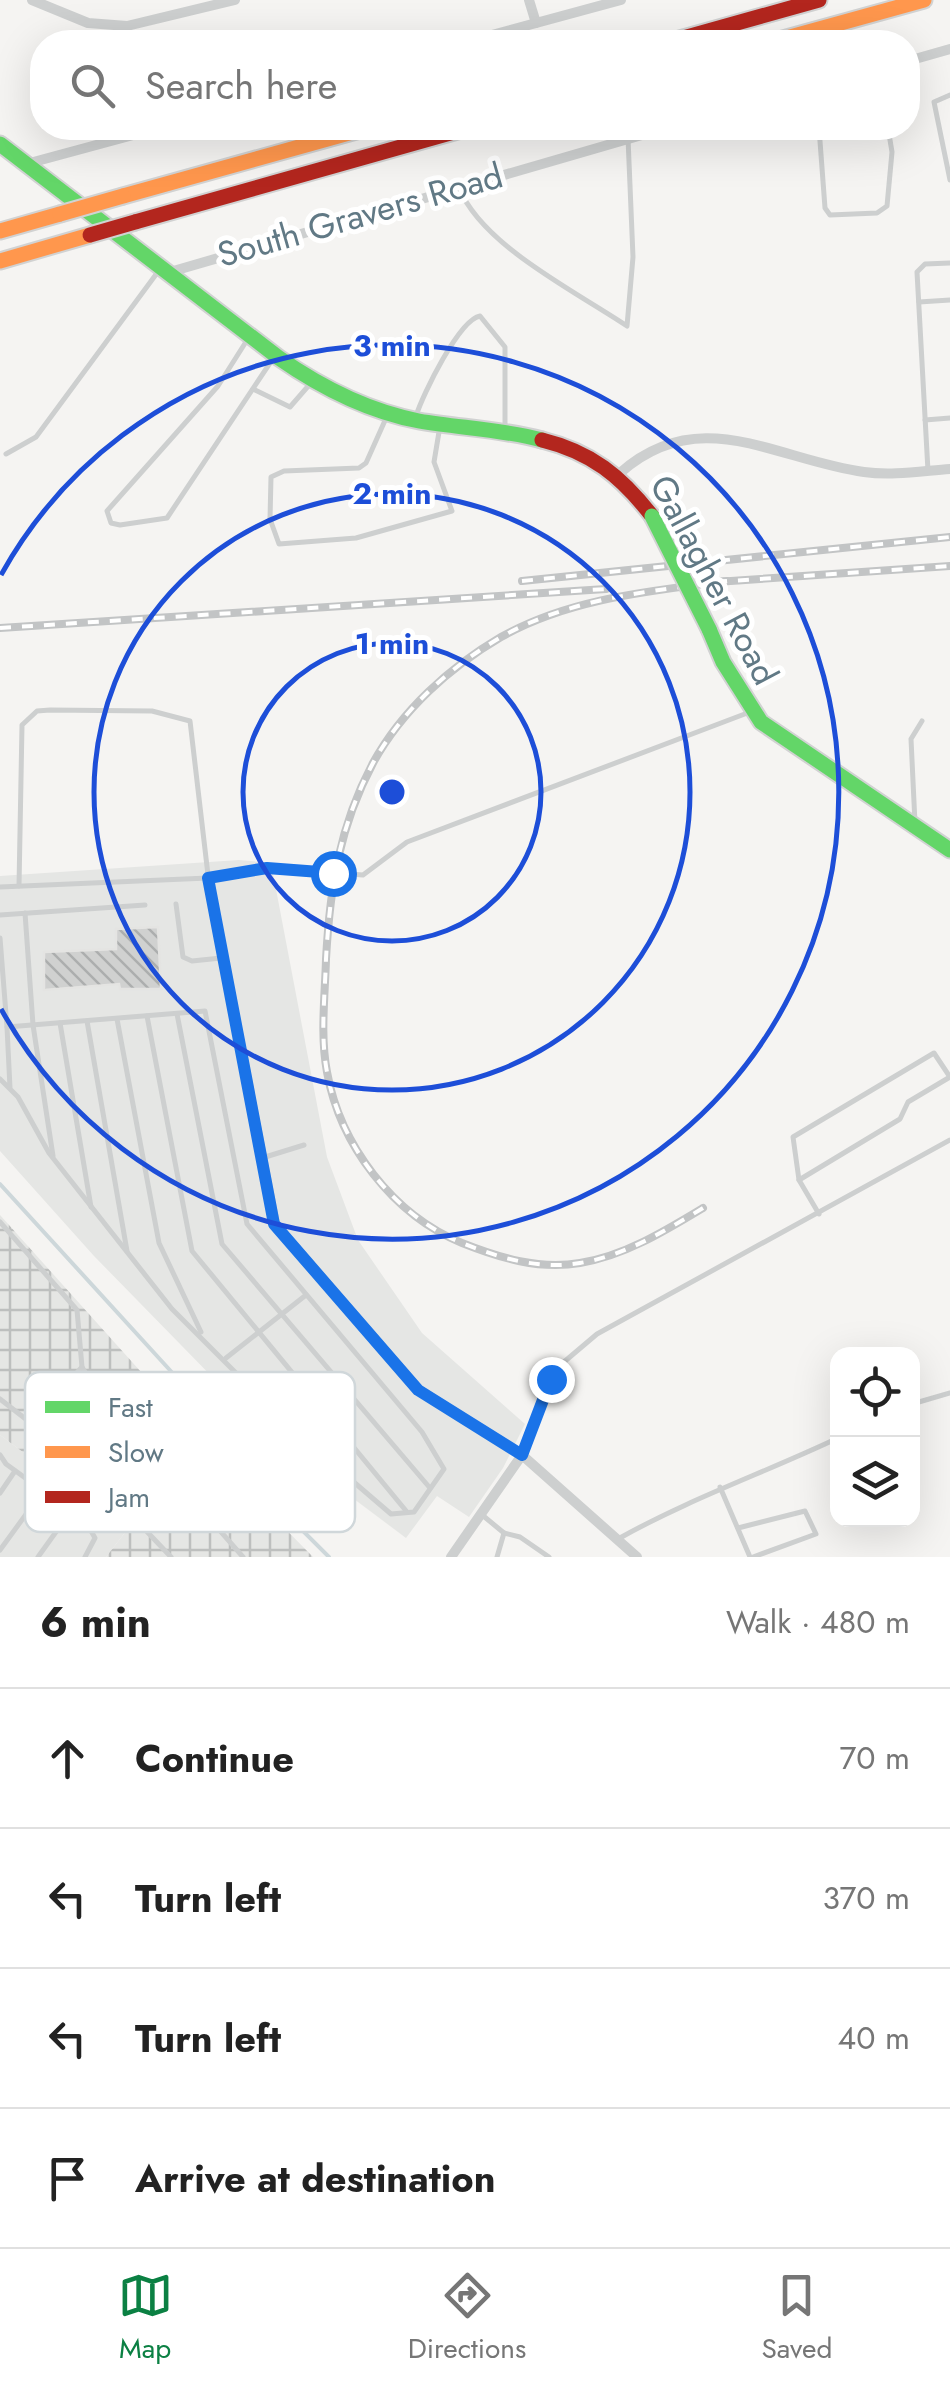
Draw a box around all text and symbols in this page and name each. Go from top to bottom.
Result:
search box [30,30,920,140]
icon: search [65,58,120,113]
text: Search here [145,58,337,113]
street label: South Gravers Road [211,150,509,280]
text: 3 min [353,324,431,367]
street label: Gallagher Road [638,466,790,694]
text: 2 min [353,472,431,515]
text: 1 min [355,622,429,665]
centre of rings [374,774,410,810]
route start [311,851,357,897]
map controls [830,1347,920,1527]
button: locate [830,1347,920,1437]
route end [529,1357,575,1403]
legend [25,1372,355,1532]
text: Fast [108,1387,153,1428]
text: Slow [108,1432,164,1473]
button: layers [830,1437,920,1527]
text: Jam [104,1477,150,1518]
text: 6 min [40,1592,151,1653]
text: Walk · 480 m [726,1599,910,1645]
icon: ahead [40,1731,95,1786]
text: Continue [135,1731,294,1786]
text: 70 m [839,1735,910,1781]
icon: left [40,1871,95,1926]
text: Turn left [135,1871,281,1926]
text: 370 m [822,1875,910,1921]
icon: left [40,2011,95,2066]
text: Turn left [135,2011,281,2066]
text: 40 m [838,2015,910,2061]
icon: arrive [40,2151,95,2206]
text: Arrive at destination [135,2151,496,2206]
tab: Map [118,2268,173,2369]
tab: Directions [408,2268,526,2369]
tab: Saved [761,2268,832,2369]

